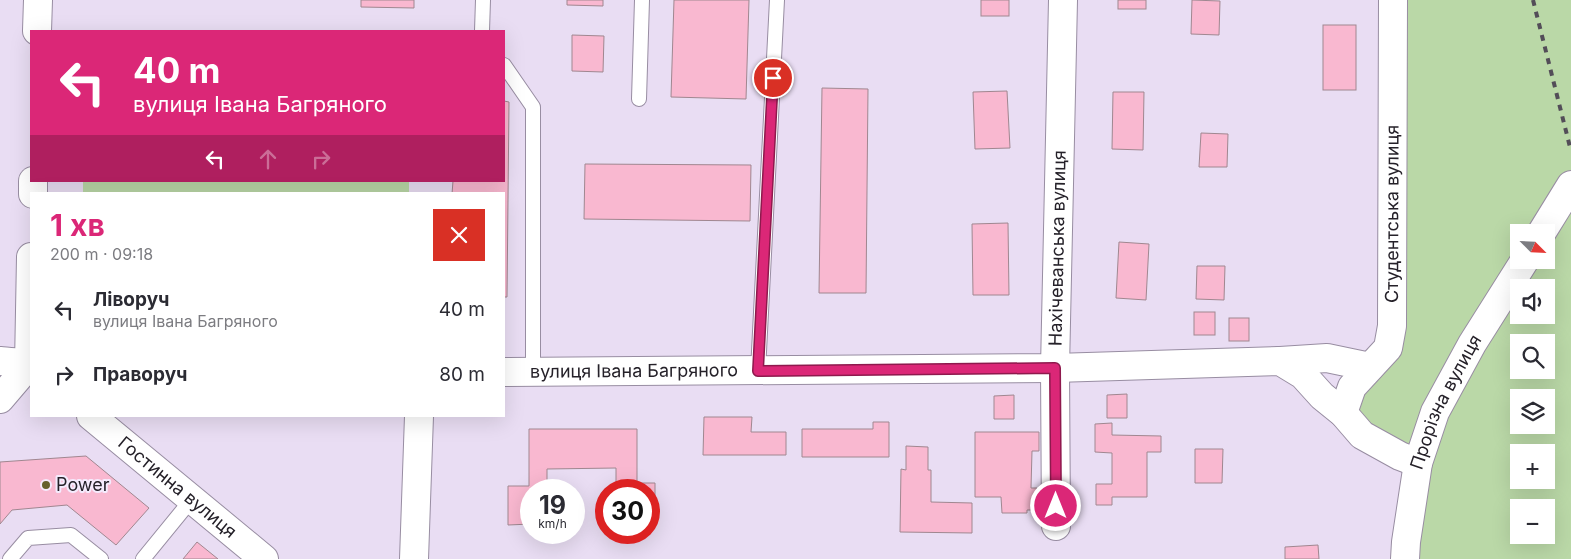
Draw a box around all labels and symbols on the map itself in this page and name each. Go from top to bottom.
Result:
pin [752,57,794,99]
street label: Студентська вулиця [1381,125,1403,303]
street label: Нахічеванська вулиця [1044,150,1070,346]
north arrow [1510,224,1555,269]
street label: Прорізна вулиця [1406,330,1485,472]
street label: вулиця Івана Багряного [530,359,738,382]
street label: Гостинна вулиця [114,432,241,542]
place label: Power [56,474,110,495]
marker: Power [40,479,52,491]
speed limit sign: 30 [595,479,660,544]
position arrow [1029,479,1081,531]

